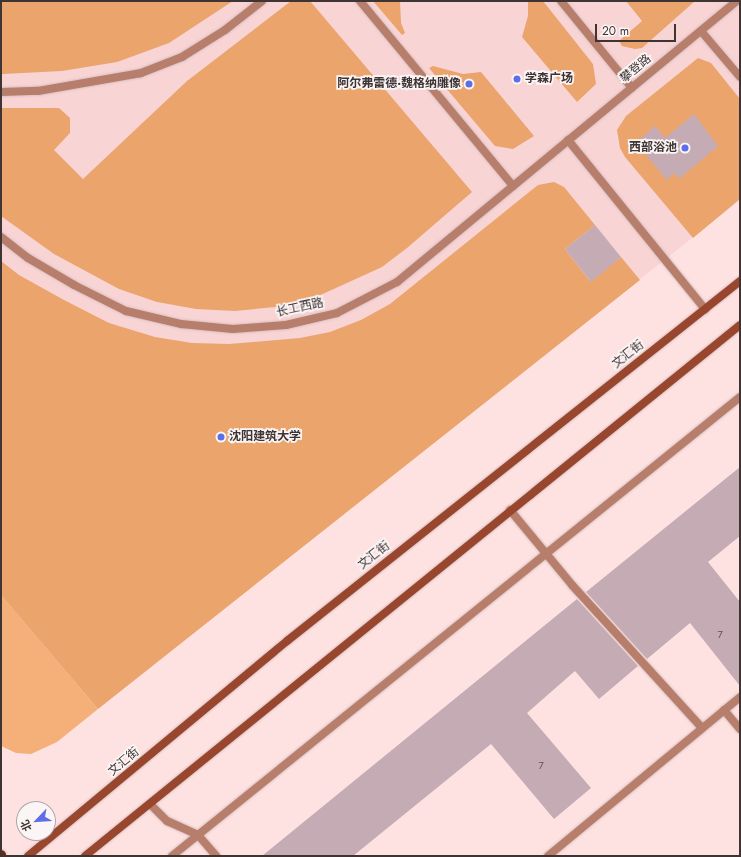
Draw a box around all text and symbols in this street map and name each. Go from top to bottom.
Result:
scale bar [597,16,678,42]
text: 20 m [602,22,629,40]
street label: 攀登路 [618,52,654,86]
place label: 学森广场 [525,72,573,86]
marker: 学森广场 [512,74,522,84]
place label: 阿尔弗雷德·魏格纳雕像 [337,77,461,91]
marker: 阿尔弗雷德·魏格纳雕像 [464,79,474,89]
place label: 西部浴池 [629,141,677,155]
marker: 西部浴池 [680,143,690,153]
street label: 长工西路 [275,296,325,320]
street label: 文汇街 [609,338,647,372]
place label: 沈阳建筑大学 [229,430,301,444]
marker: 沈阳建筑大学 [216,432,226,442]
street label: 文汇街 [355,539,393,573]
house number: 7 [717,629,723,641]
street label: 文汇街 [106,745,142,779]
house number: 7 [538,760,544,772]
north arrow [16,801,56,841]
text: 北 [16,817,36,834]

